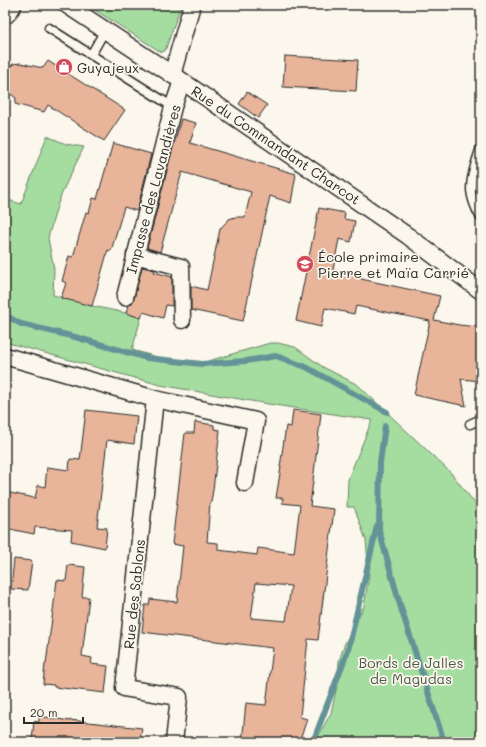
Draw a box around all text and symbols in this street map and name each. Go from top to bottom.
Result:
shop icon: Guyajeux [54,57,74,77]
place label: Guyajeux [77,58,139,77]
street label: Rue du Commandant Charcot [188,81,364,209]
street label: Impasse des Lavandières [121,102,185,276]
place label: École primaire Pierre et Maïa Carrié [318,247,469,282]
school or university icon: École primaire Pierre et Maïa Carrié [295,254,315,274]
street label: Rue des Sablons [119,538,149,650]
park label: Bords de Jalles de Magudas [358,653,464,688]
scale bar [24,699,83,725]
text: 20 m [30,704,58,720]

